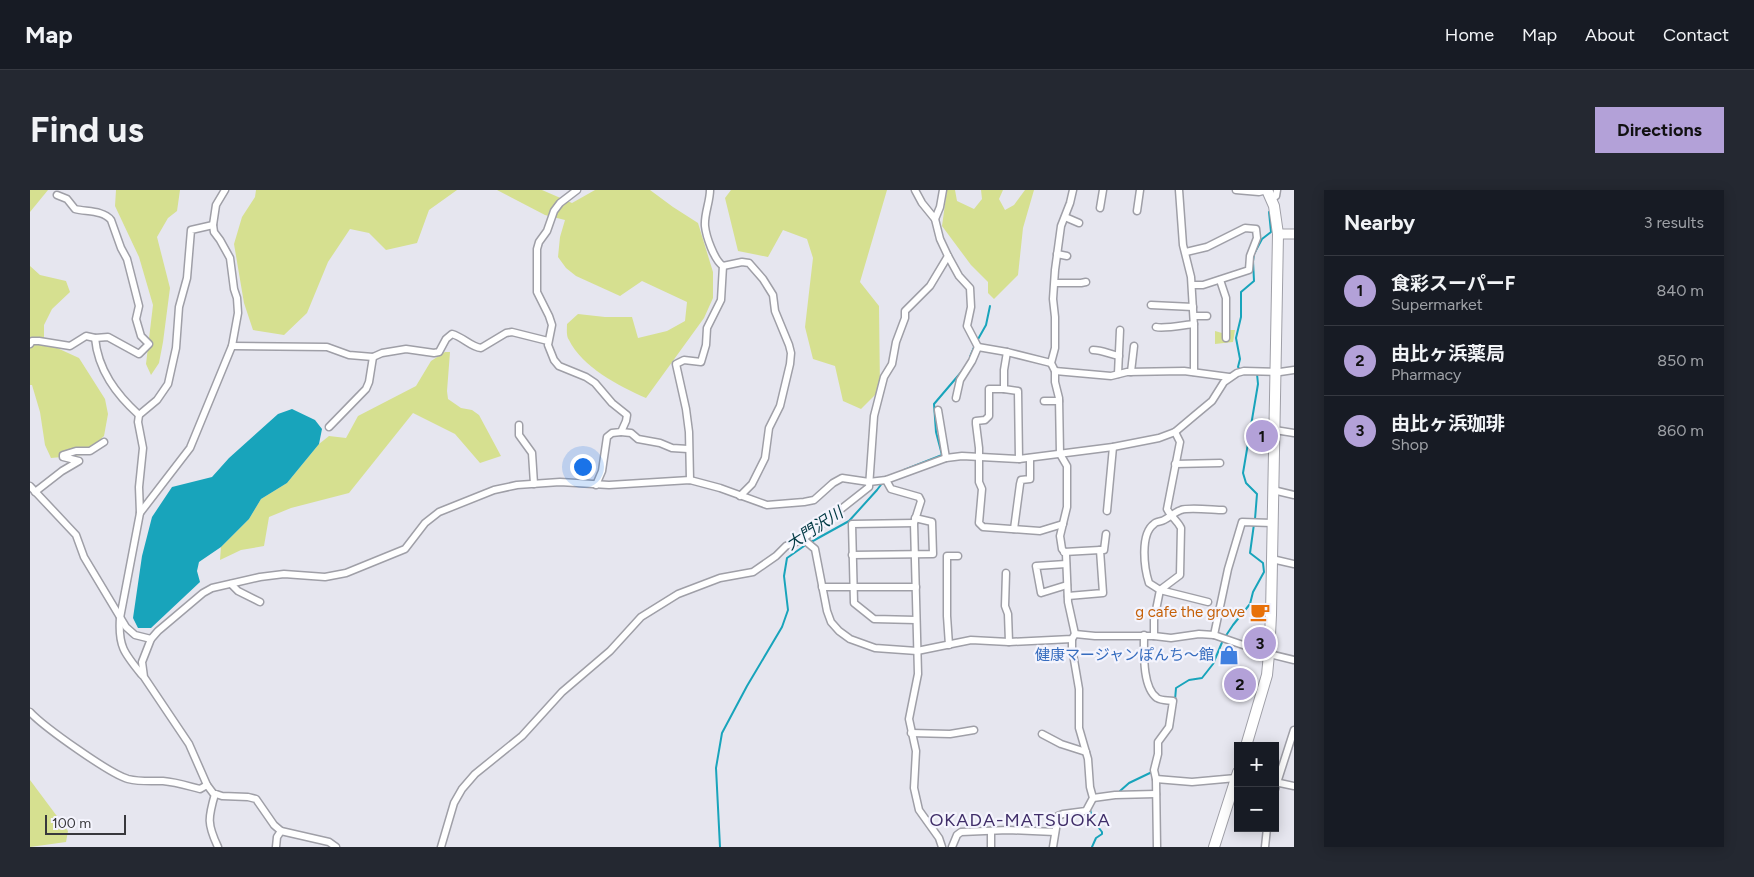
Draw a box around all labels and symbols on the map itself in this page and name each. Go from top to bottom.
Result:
pin: 1 [1246,417,1278,455]
your location [570,454,596,480]
water label: 大門沢川 [782,502,848,554]
cafe icon: g cafe the grove [1249,601,1271,623]
place label: g cafe the grove [1135,603,1245,621]
pin: 3 [1244,624,1276,662]
shop icon: 健康マージャンぽんち～館 [1218,644,1240,666]
place label: 健康マージャンぽんち～館 [1035,646,1214,664]
pin: 2 [1224,665,1256,703]
district label: OKADA-MATSUOKA [929,809,1111,831]
scale bar [45,812,126,835]

